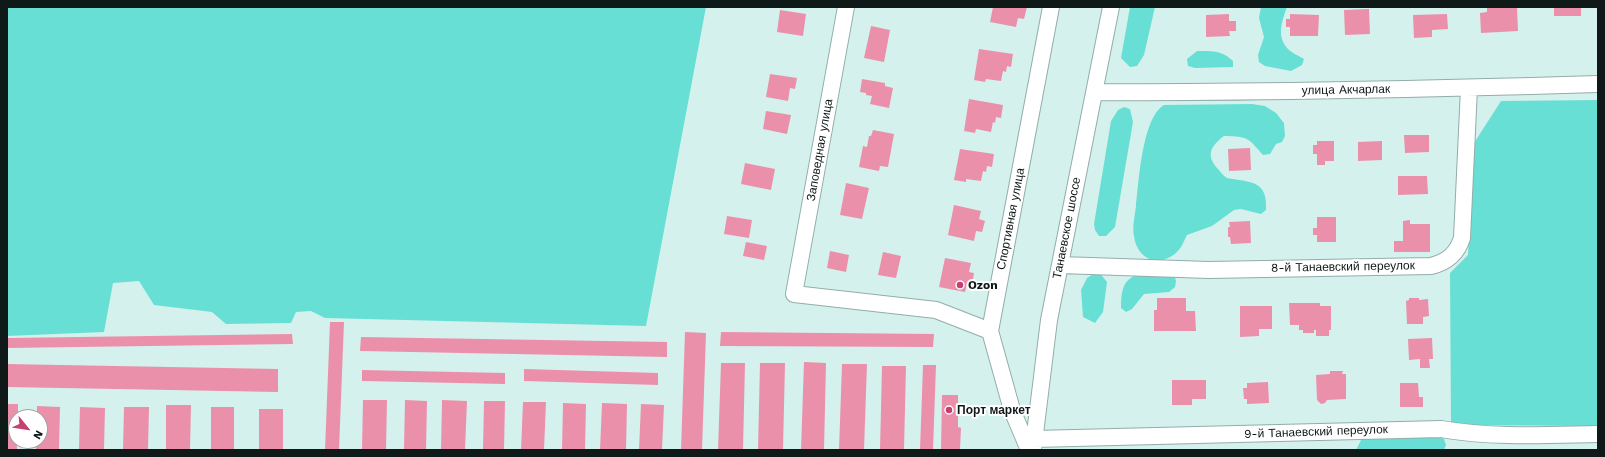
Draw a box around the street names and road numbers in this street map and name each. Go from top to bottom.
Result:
street label: улица Акчарлак [1302,82,1390,98]
street label: Заповедная улица [804,98,836,202]
street label: Спортивная улица [994,167,1028,271]
street label: Танаевское шоссе [1050,176,1084,280]
street label: 8-й Танаевский переулок [1271,259,1415,275]
street label: 9-й Танаевский переулок [1244,422,1388,442]

